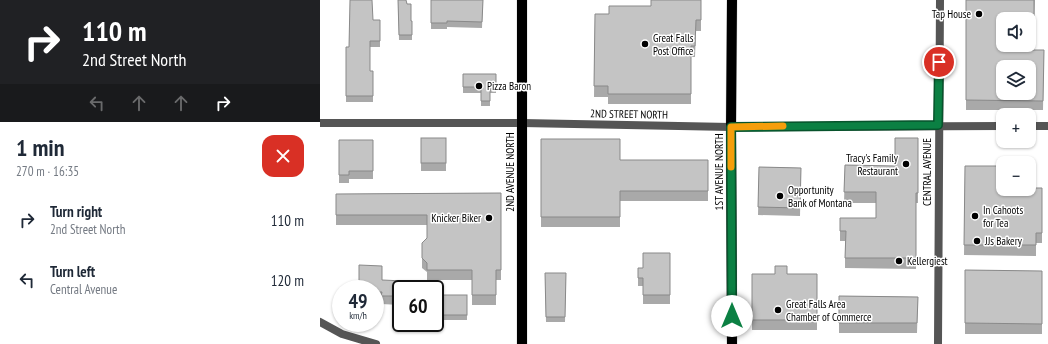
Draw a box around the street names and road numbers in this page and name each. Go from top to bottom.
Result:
street label: 2ND STREET NORTH [590,106,668,122]
street label: 2ND AVENUE NORTH [503,132,517,212]
street label: 1ST AVENUE NORTH [712,133,726,211]
street label: CENTRAL AVENUE [920,138,934,206]

